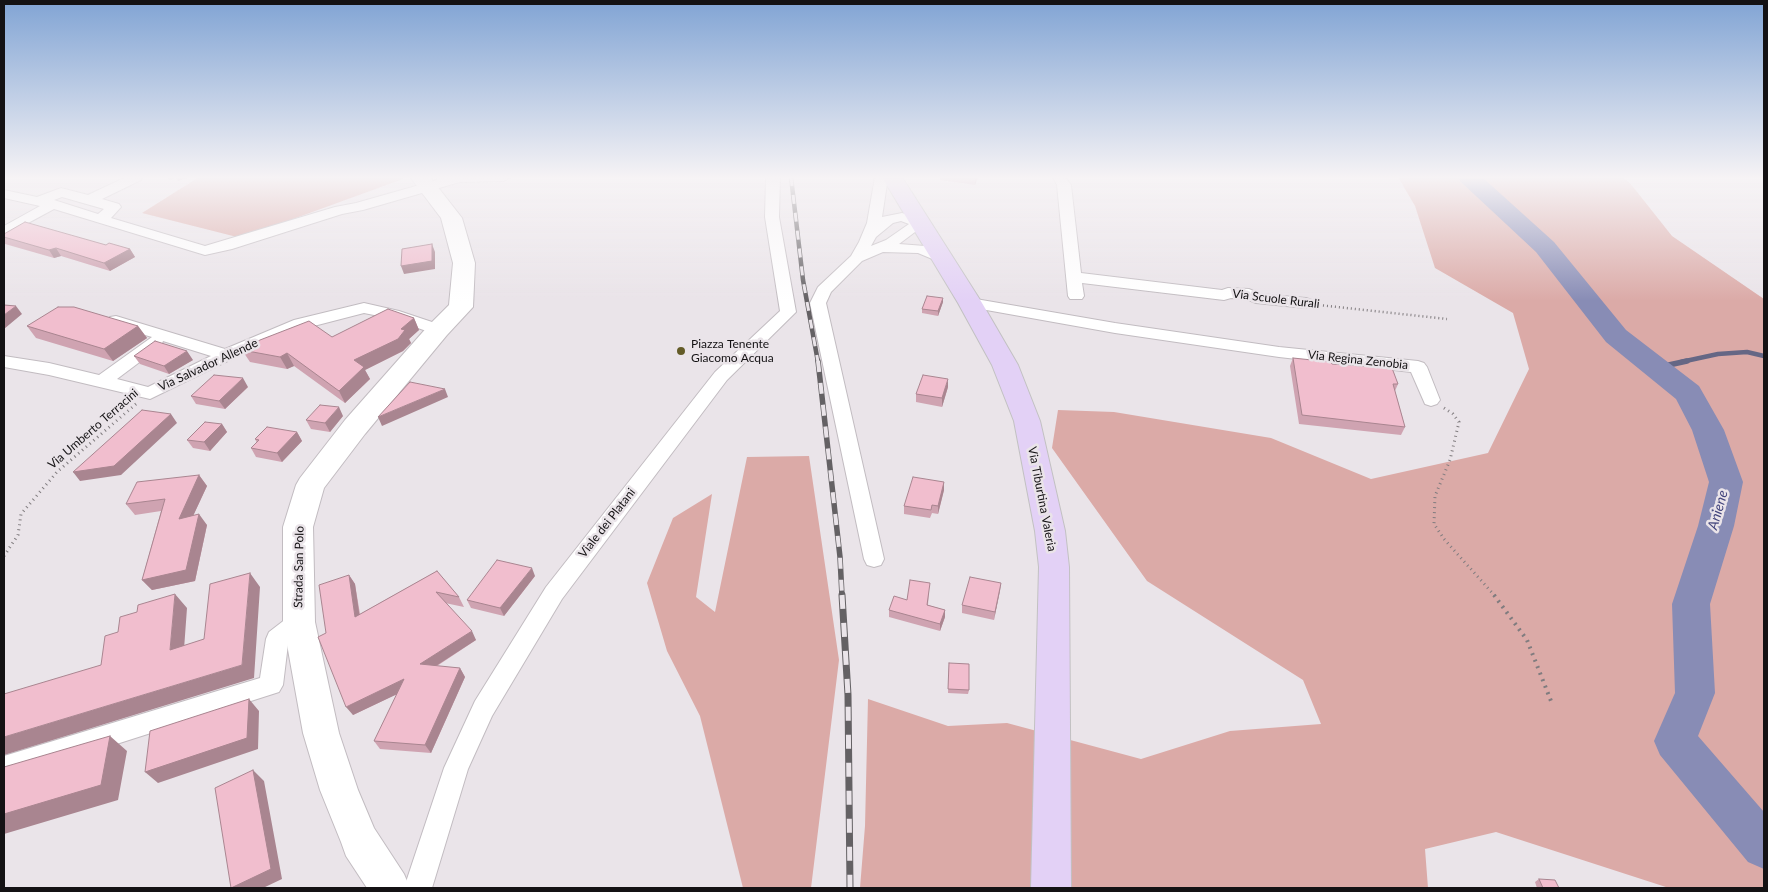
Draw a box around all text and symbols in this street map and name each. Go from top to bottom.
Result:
street label: Via Scuole Rurali [1232,286,1320,312]
street label: Via Salvador Allende [156,336,260,394]
place label: Piazza Tenente Giacomo Acqua [691,337,774,365]
marker: Piazza Tenente Giacomo Acqua [675,345,687,357]
street label: Via Regina Zenobia [1307,348,1409,372]
street label: Via Umberto Terracini [45,386,141,472]
street label: Via Tiburtina Valeria [1025,445,1059,553]
street label: Viale dei Platani [575,485,639,561]
water label: Aniene [1704,488,1732,532]
street label: Strada San Polo [291,526,307,608]

